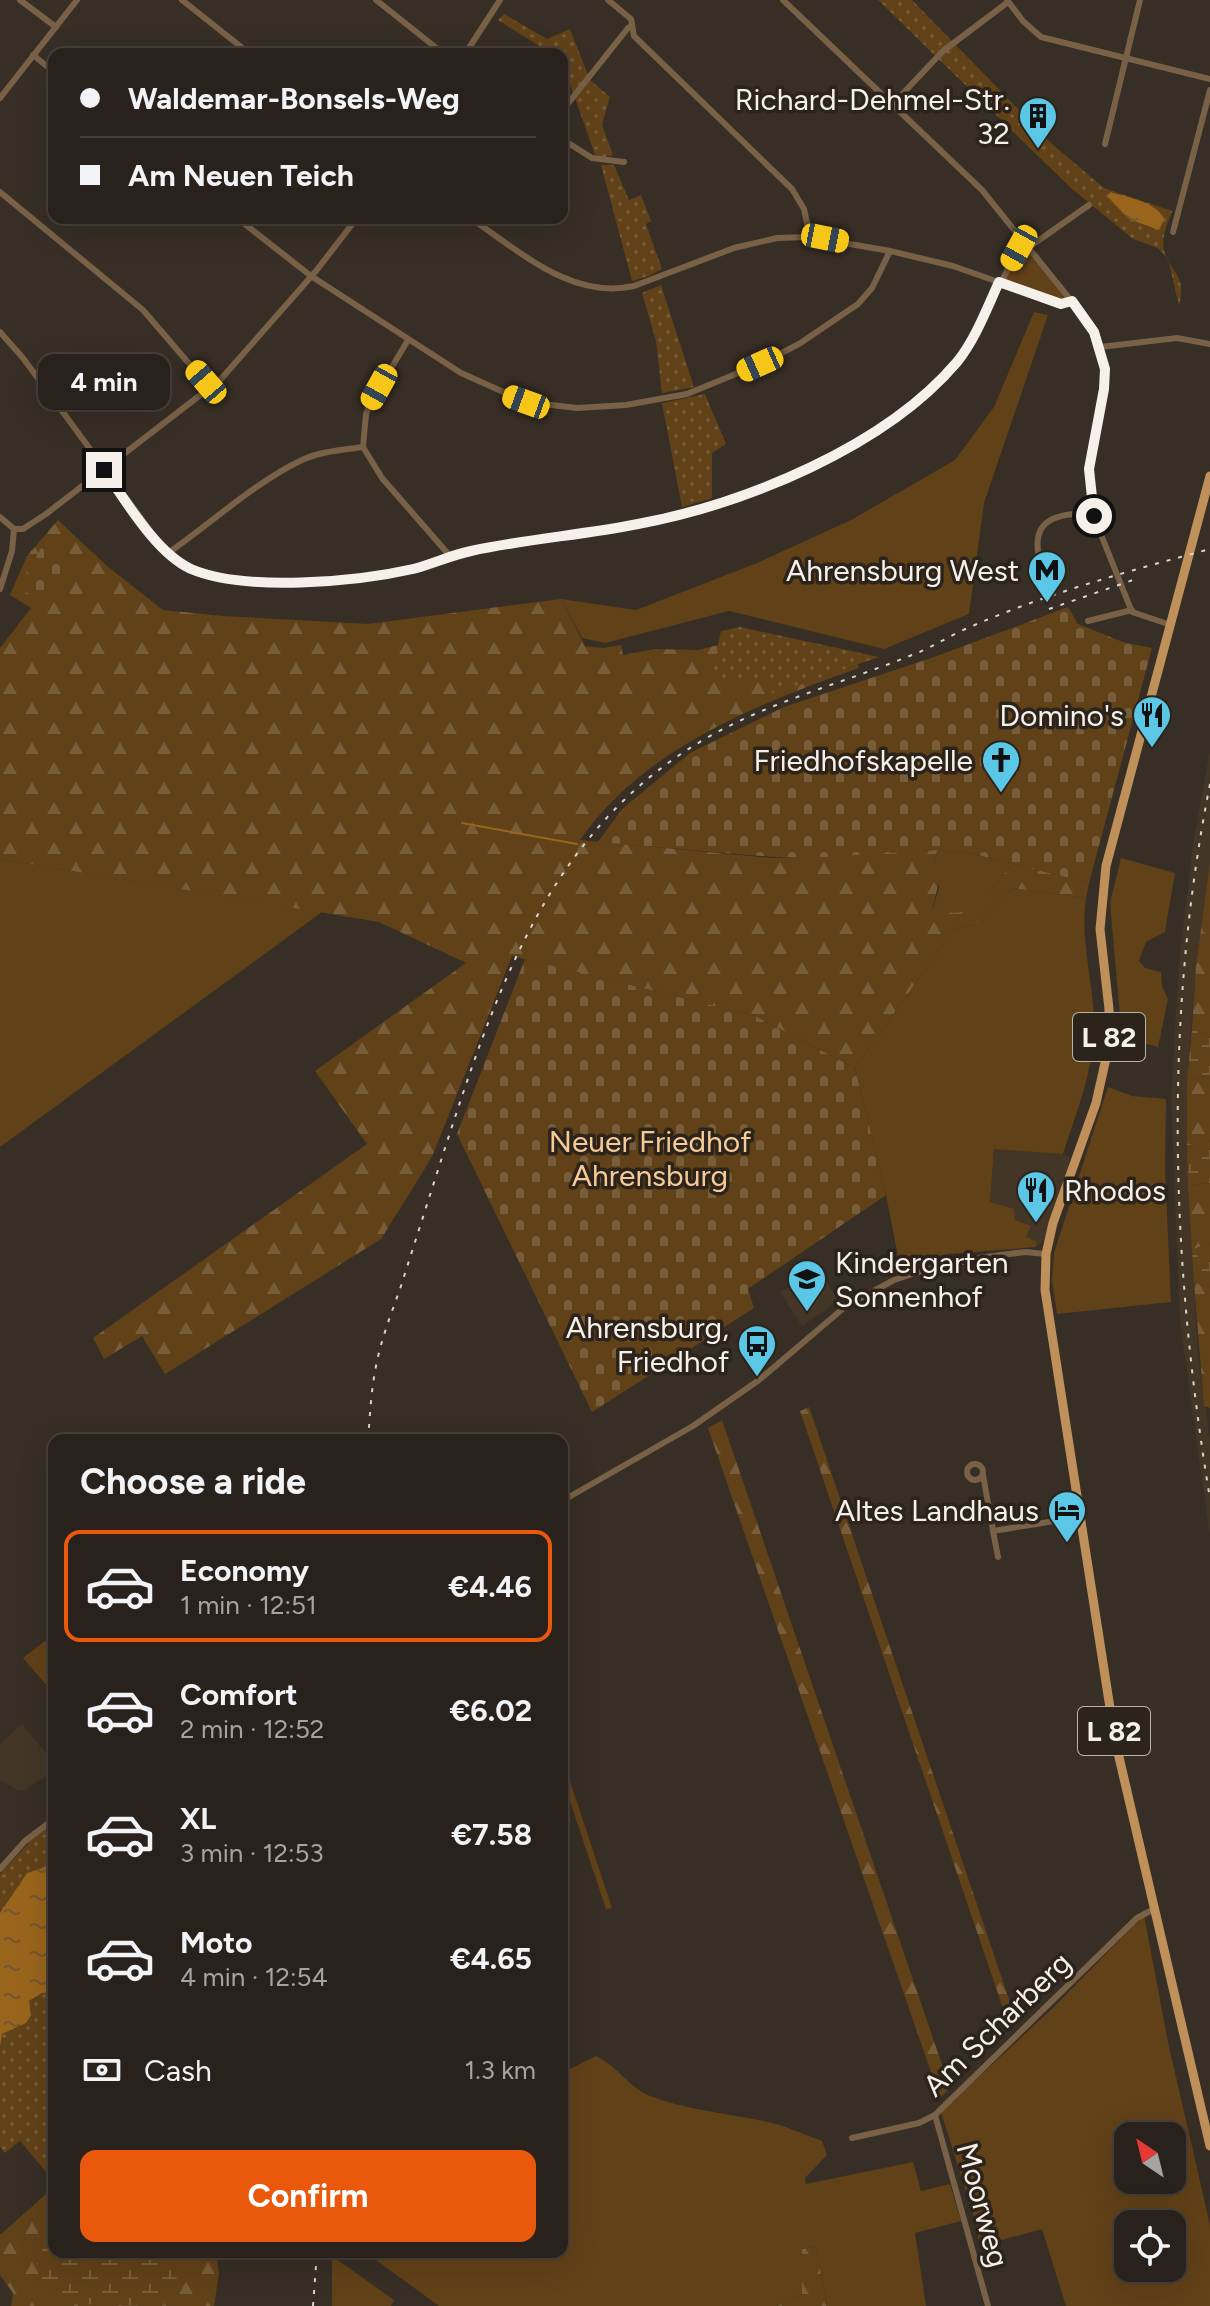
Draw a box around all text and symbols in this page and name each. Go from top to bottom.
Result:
text: Waldemar-Bonsels-Weg [128,80,460,117]
place label: Richard-Dehmel-Str. 32 [735,81,1010,152]
building icon: Richard-Dehmel-Str. 32 [1017,95,1059,150]
text: Am Neuen Teich [128,157,354,194]
car [997,221,1041,275]
car [799,222,851,254]
car [733,343,787,385]
callout: 4 min [38,354,170,410]
car [181,356,231,408]
car [357,360,401,414]
text: 4 min [71,366,137,398]
car [499,383,553,421]
route end [86,452,122,488]
route start [1076,498,1112,534]
metro station icon: Ahrensburg West [1026,549,1068,604]
place label: Ahrensburg West [786,552,1019,589]
restaurant icon: Domino's [1131,694,1173,749]
place label: Domino's [999,697,1124,734]
church icon: Friedhofskapelle [980,739,1022,794]
place label: Friedhofskapelle [754,742,973,779]
road number: L 82 [1073,1013,1145,1061]
park label: Neuer Friedhof Ahrensburg [549,1123,751,1194]
restaurant icon: Rhodos [1015,1169,1057,1224]
place label: Rhodos [1064,1172,1166,1209]
place label: Kindergarten Sonnenhof [835,1244,1009,1315]
school or university icon: Kindergarten Sonnenhof [786,1258,828,1313]
place label: Ahrensburg, Friedhof [566,1309,729,1380]
bus stop icon: Ahrensburg, Friedhof [736,1323,778,1378]
text: Choose a ride [80,1460,306,1503]
hotel icon: Altes Landhaus [1046,1489,1088,1544]
place label: Altes Landhaus [835,1492,1039,1529]
icon: car [84,1550,156,1622]
text: Economy [180,1552,309,1589]
text: €4.46 [448,1568,532,1605]
text: 1 min · 12:51 [180,1589,317,1621]
icon: car [84,1674,156,1746]
text: Comfort [180,1676,298,1713]
text: €6.02 [450,1692,532,1729]
road number: L 82 [1078,1707,1150,1755]
text: 2 min · 12:52 [180,1713,324,1745]
icon: car [84,1798,156,1870]
text: XL [180,1800,216,1837]
text: €7.58 [451,1816,532,1853]
text: 3 min · 12:53 [180,1837,324,1869]
icon: car [84,1922,156,1994]
text: Moto [180,1924,252,1961]
text: €4.65 [450,1940,532,1977]
street label: Am Scharberg [915,1944,1079,2104]
text: 4 min · 12:54 [180,1961,328,1993]
icon: cash [80,2048,124,2092]
text: Cash [144,2052,212,2089]
text: 1.3 km [465,2054,536,2086]
north arrow [1114,2122,1186,2194]
map controls [1114,2122,1186,2282]
street label: Moorweg [949,2139,1017,2271]
button: Confirm [80,2150,536,2242]
button: locate [1114,2210,1186,2282]

